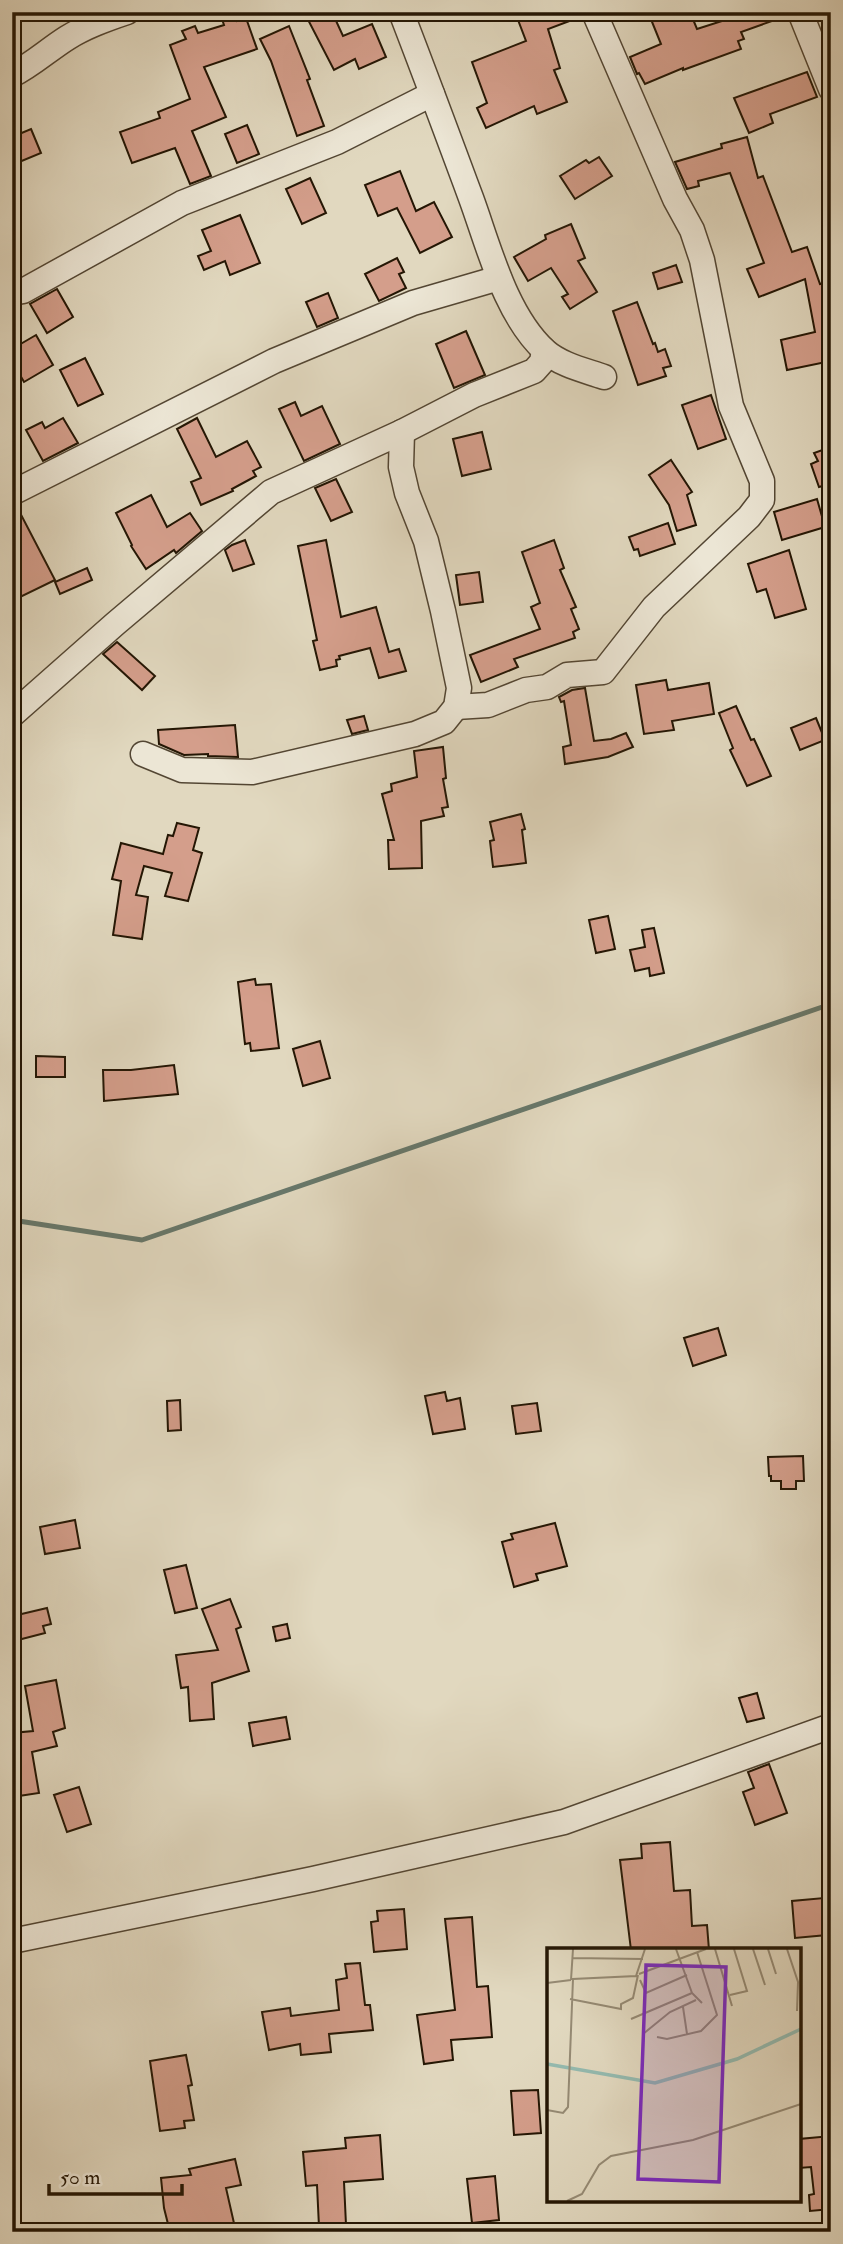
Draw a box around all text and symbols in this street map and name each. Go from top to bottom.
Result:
inset map [547,1948,801,2202]
scale bar [49,2153,182,2197]
text: 50 m [60,2164,101,2191]

